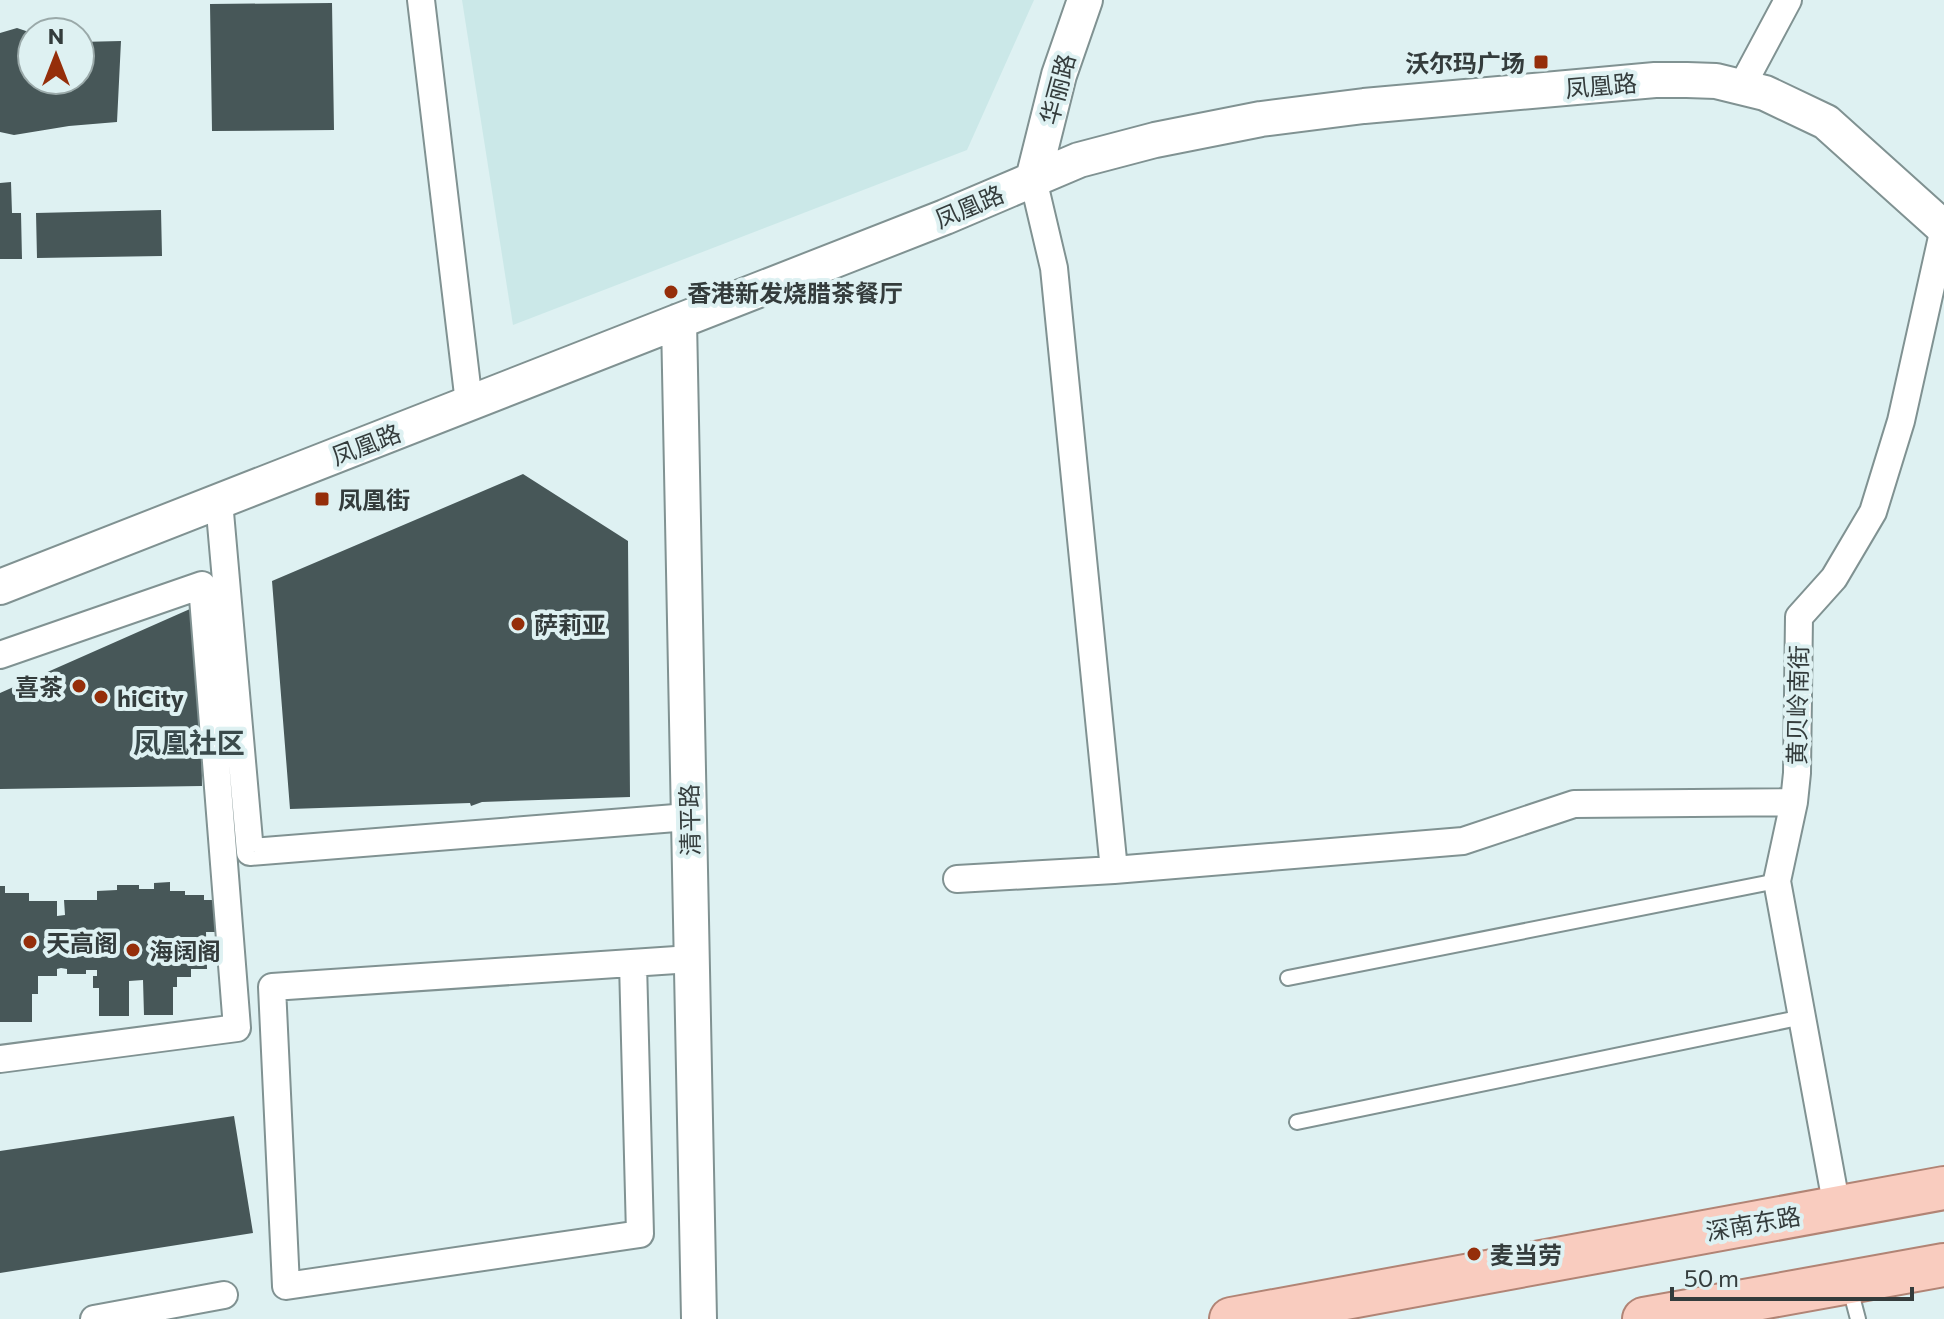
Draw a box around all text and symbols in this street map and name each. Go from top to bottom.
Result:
north arrow [16,16,96,96]
text: N [48,22,64,49]
place label: 沃尔玛广场 [1405,48,1525,77]
street label: 华丽路 [1034,50,1080,128]
marker: 沃尔玛广场 [1532,53,1550,71]
street label: 凤凰路 [1564,67,1638,103]
street label: 凤凰路 [930,179,1008,233]
place label: 香港新发烧腊茶餐厅 [687,278,903,307]
marker: 香港新发烧腊茶餐厅 [662,283,680,301]
street label: 凤凰路 [327,418,405,470]
place label: 凤凰街 [338,485,410,514]
marker: 凤凰街 [313,490,331,508]
place label: 萨莉亚 [534,610,606,639]
marker: 萨莉亚 [509,615,527,633]
street label: 黄贝岭南街 [1781,645,1813,765]
place label: 喜茶 [15,672,63,701]
marker: 喜茶 [70,677,88,695]
place label: hiCity [117,683,184,712]
marker: hiCity [92,688,110,706]
district label: 凤凰社区 [133,725,245,759]
street label: 清平路 [674,784,704,856]
place label: 天高阁 [46,928,118,957]
marker: 天高阁 [21,933,39,951]
place label: 海阔阁 [149,936,221,965]
marker: 海阔阁 [124,941,142,959]
street label: 深南东路 [1703,1200,1803,1246]
place label: 麦当劳 [1490,1240,1562,1269]
marker: 麦当劳 [1465,1245,1483,1263]
scale bar [1672,1251,1912,1301]
text: 50 m [1684,1263,1739,1292]

